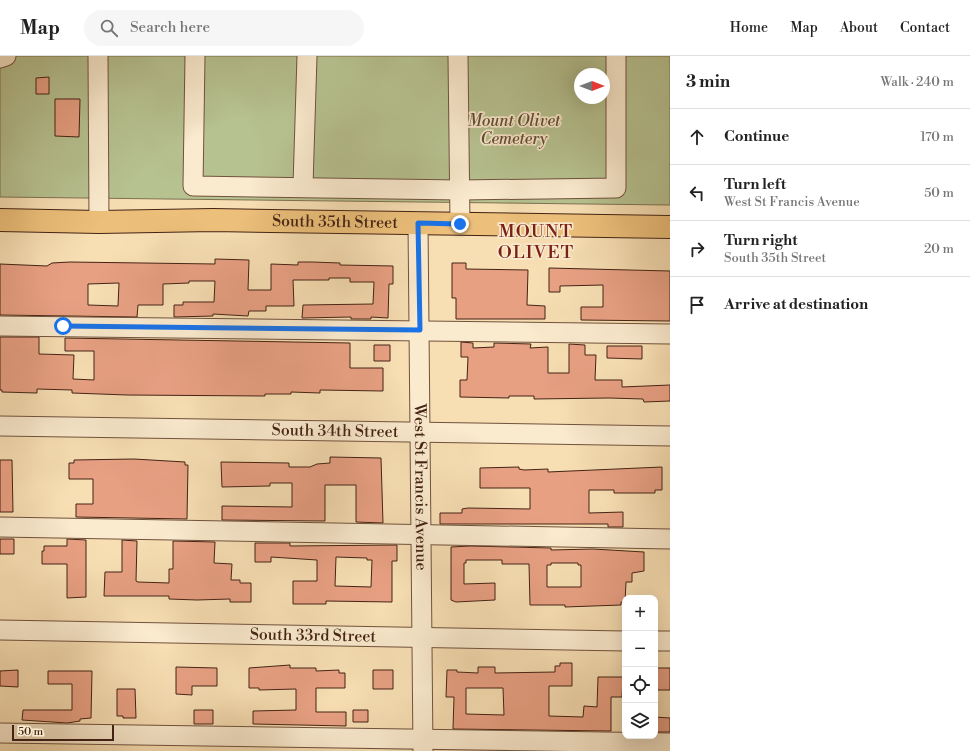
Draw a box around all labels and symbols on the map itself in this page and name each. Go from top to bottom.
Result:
north arrow [574,68,610,104]
park label: Mount Olivet Cemetery [468,111,561,149]
street label: South 35th Street [272,211,398,233]
route end [451,215,469,233]
district label: MOUNT OLIVET [498,220,574,264]
route start [54,317,72,335]
street label: West St Francis Avenue [410,402,431,571]
street label: South 34th Street [271,420,399,442]
street label: South 33rd Street [250,624,377,647]
scale bar [12,723,114,742]

